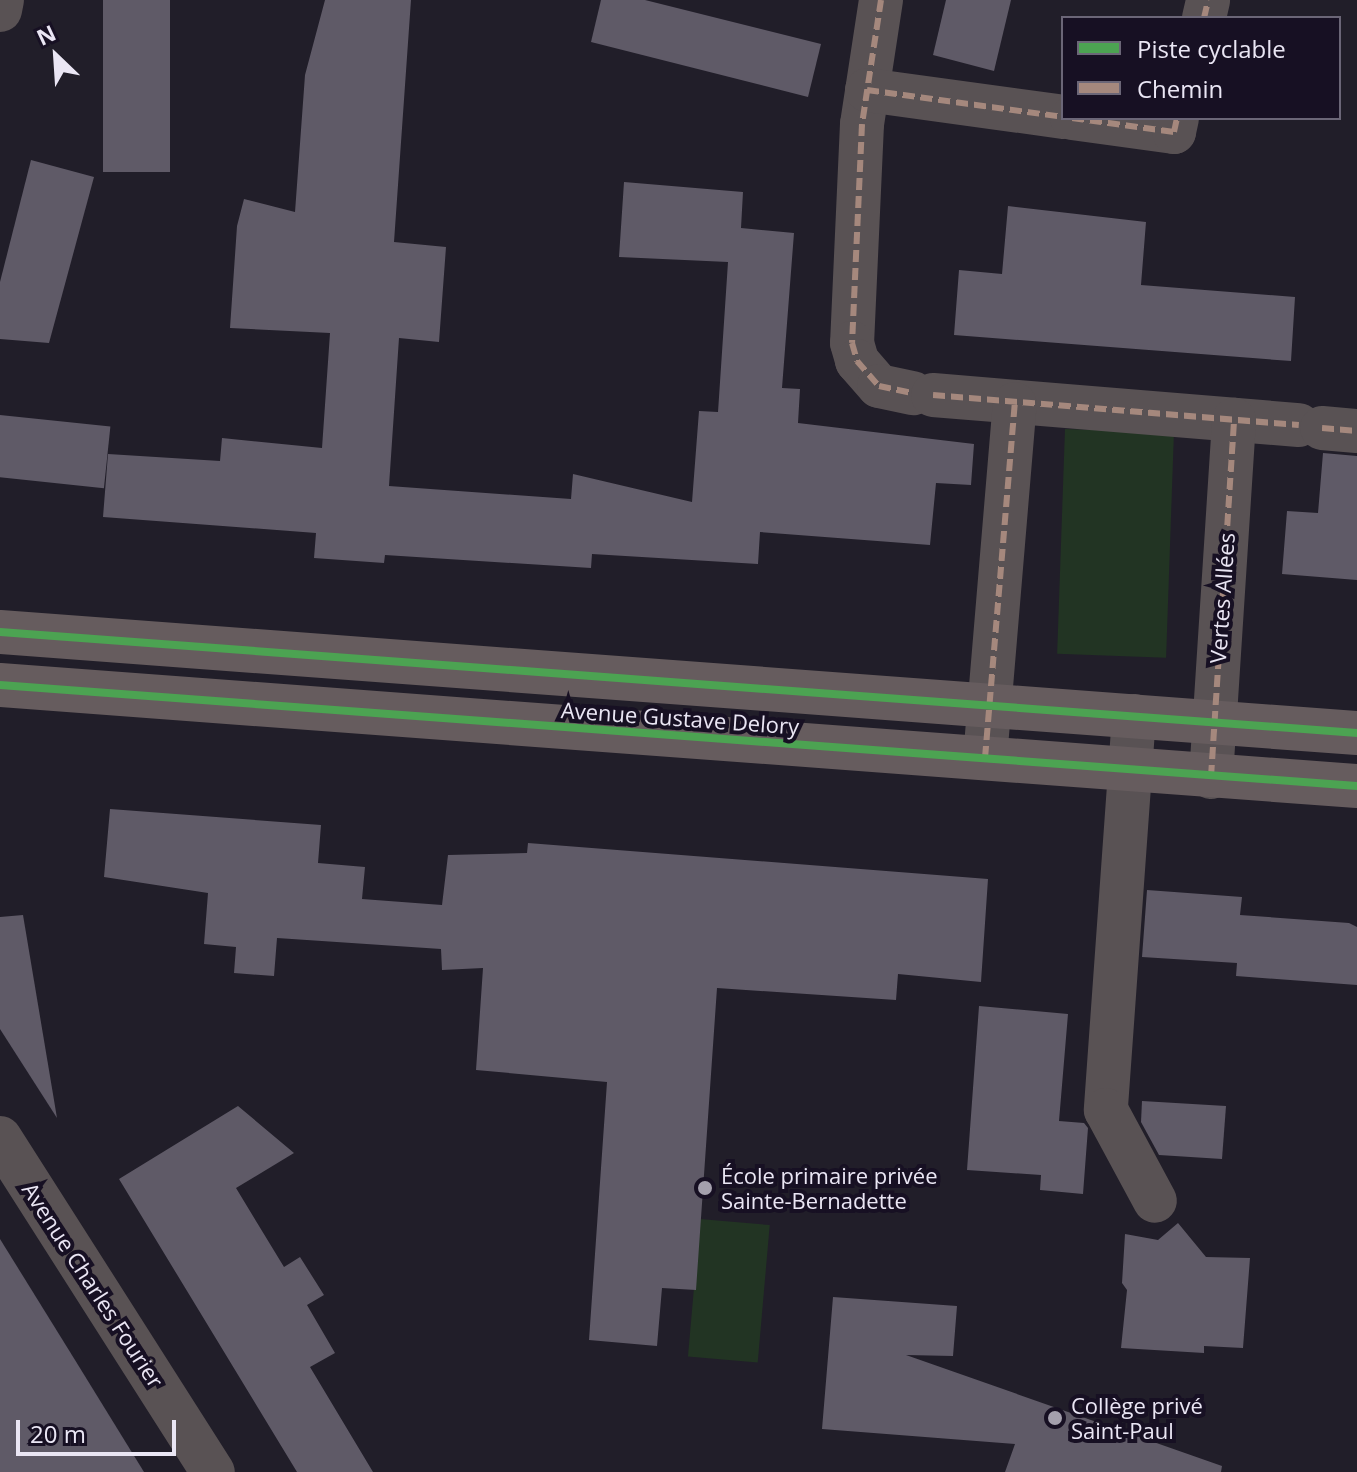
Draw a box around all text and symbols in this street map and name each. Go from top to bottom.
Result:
north arrow [16,16,96,96]
legend [1061,16,1341,120]
text: N [31,17,60,52]
text: Piste cyclable [1137,32,1286,65]
text: Chemin [1137,72,1223,105]
street label: Vertes Allées [1204,532,1240,664]
street label: Avenue Gustave Delory [560,697,800,739]
place label: École primaire privée Sainte-Bernadette [721,1162,938,1214]
street label: Avenue Charles Fourier [17,1178,169,1392]
marker: École primaire privée Sainte-Bernadette [696,1179,714,1197]
place label: Collège privé Saint-Paul [1071,1392,1203,1444]
scale bar [20,1404,180,1454]
marker: Collège privé Saint-Paul [1046,1409,1064,1427]
text: 20 m [30,1417,86,1450]

